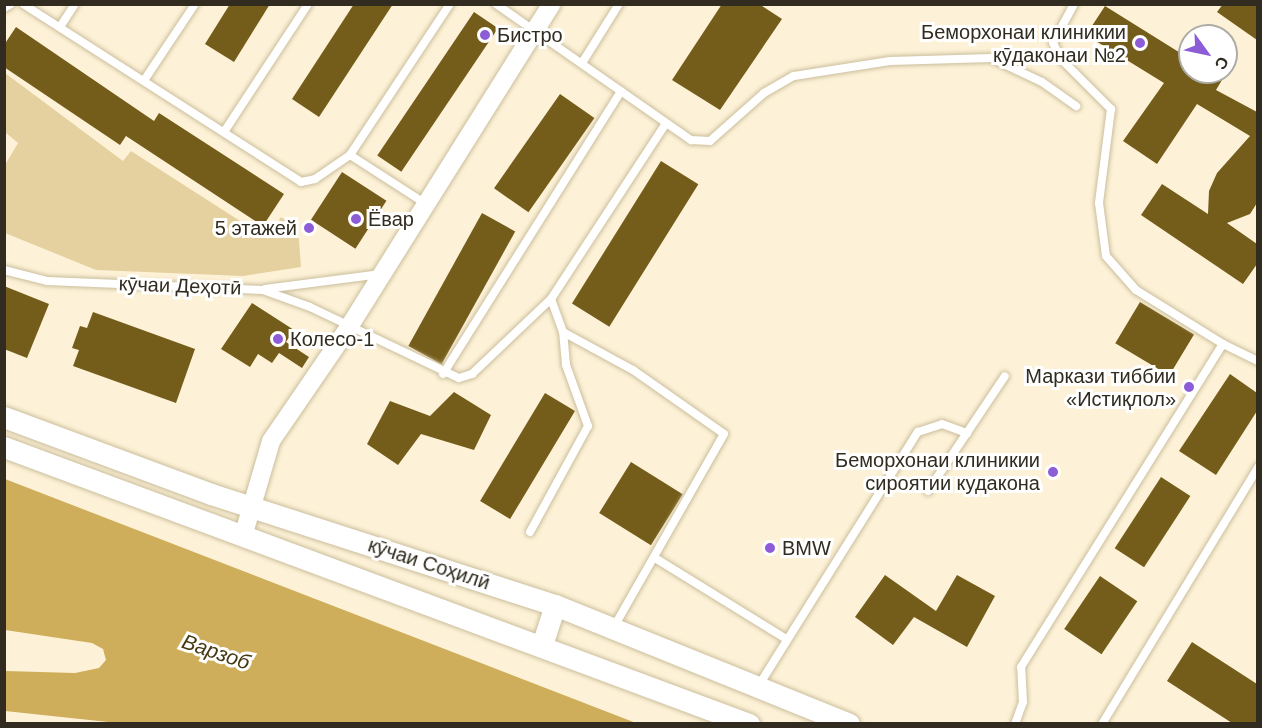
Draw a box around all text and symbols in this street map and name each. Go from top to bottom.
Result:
place label: Беморхонаи клиникии кӯдаконаи №2 [921,20,1126,67]
place label: Бистро [497,23,563,47]
north arrow [1178,24,1238,84]
marker: Бистро [478,28,492,42]
marker: Беморхонаи клиникии кӯдаконаи №2 [1131,34,1149,52]
text: С [1212,54,1232,72]
place label: Ёвар [368,207,414,231]
marker: Ёвар [349,212,363,226]
place label: 5 этажей [215,216,297,240]
marker: 5 этажей [302,221,316,235]
street label: кӯчаи Деҳотӣ [118,272,242,300]
place label: Колесо-1 [290,327,374,351]
marker: Колесо-1 [271,332,285,346]
place label: Маркази тиббии «Истиқлол» [1025,364,1176,411]
marker: Маркази тиббии «Истиқлол» [1180,378,1198,396]
place label: Беморхонаи клиникии сироятии кудакона [835,448,1040,495]
marker: Беморхонаи клиникии сироятии кудакона [1044,463,1062,481]
street label: кӯчаи Соҳилӣ [365,533,493,595]
place label: BMW [782,536,831,560]
marker: BMW [763,541,777,555]
water label: Варзоб [179,629,253,675]

